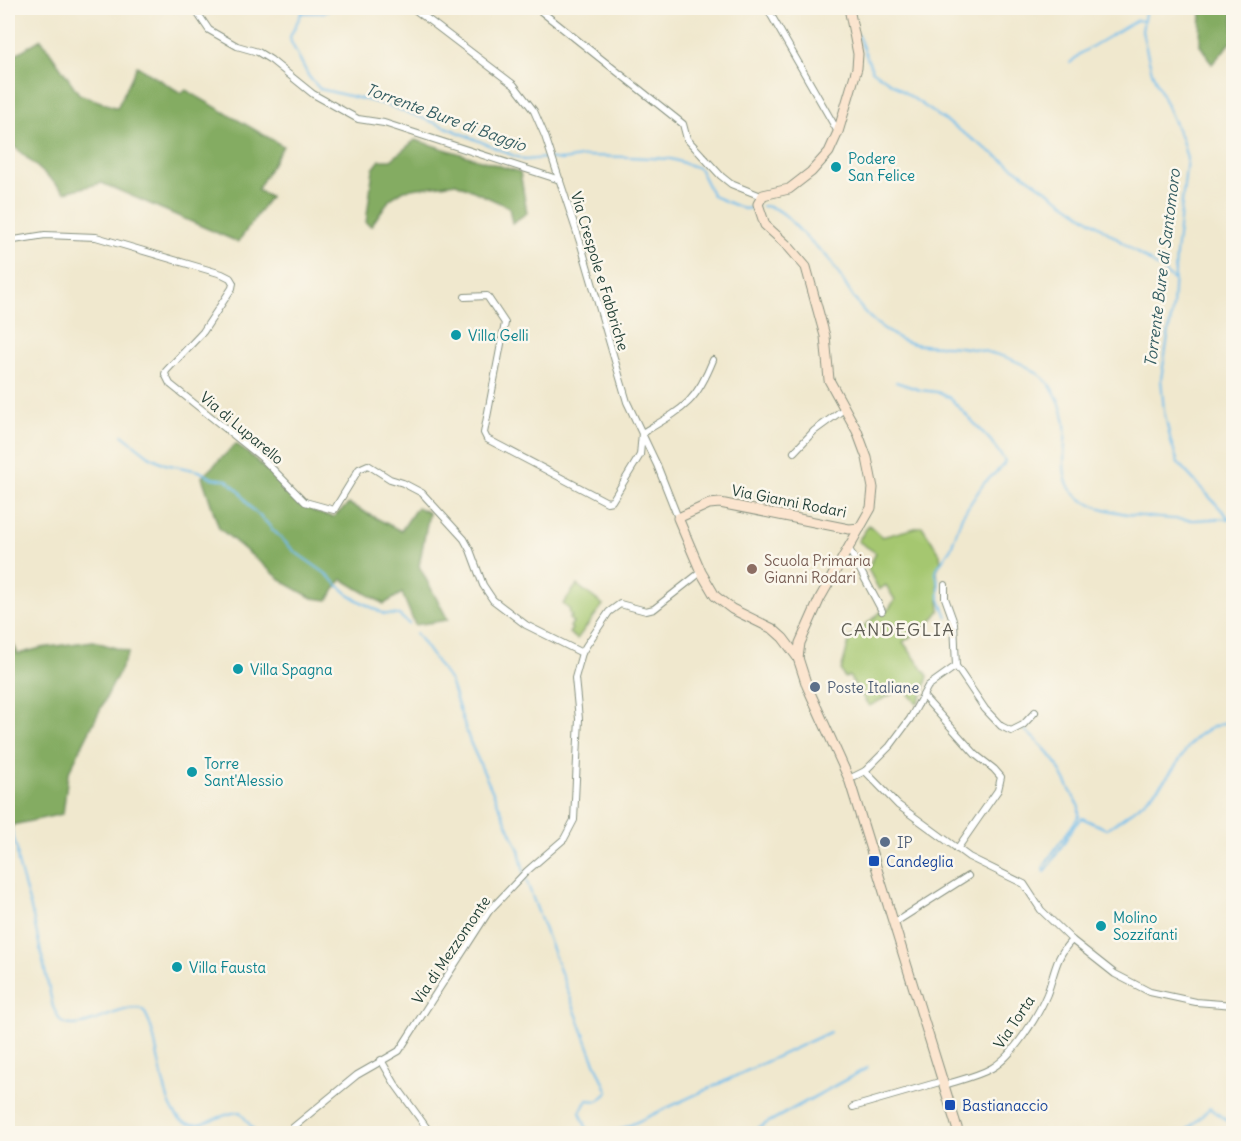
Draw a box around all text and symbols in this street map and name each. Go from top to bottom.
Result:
water label: Torrente Bure di Baggio [363,79,530,156]
place label: Podere San Felice [848,149,915,185]
marker: Podere San Felice [829,160,843,174]
water label: Torrente Bure di Santomoro [1140,167,1184,368]
street label: Via Crespole e Fabbriche [567,189,633,353]
place label: Villa Gelli [468,326,529,345]
marker: Villa Gelli [449,328,463,342]
street label: Via di Luparello [196,387,288,469]
street label: Via Gianni Rodari [730,481,848,521]
place label: Scuola Primaria Gianni Rodari [764,551,871,587]
marker: Scuola Primaria Gianni Rodari [745,562,759,576]
district label: CANDEGLIA [841,618,955,641]
place label: Villa Spagna [250,660,333,679]
marker: Villa Spagna [231,662,245,676]
place label: Poste Italiane [827,678,919,697]
marker: Poste Italiane [808,680,822,694]
place label: Torre Sant'Alessio [204,754,283,790]
marker: Torre Sant'Alessio [185,765,199,779]
place label: IP [897,833,913,852]
marker: IP [878,835,892,849]
place label: Candeglia [886,852,954,871]
marker: Candeglia [867,854,881,868]
street label: Via di Mezzomonte [408,892,494,1008]
place label: Molino Sozzifanti [1113,908,1178,944]
marker: Molino Sozzifanti [1094,919,1108,933]
place label: Villa Fausta [189,958,267,977]
marker: Villa Fausta [170,960,184,974]
street label: Via Torta [989,991,1039,1052]
place label: Bastianaccio [962,1096,1048,1115]
marker: Bastianaccio [943,1098,957,1112]

